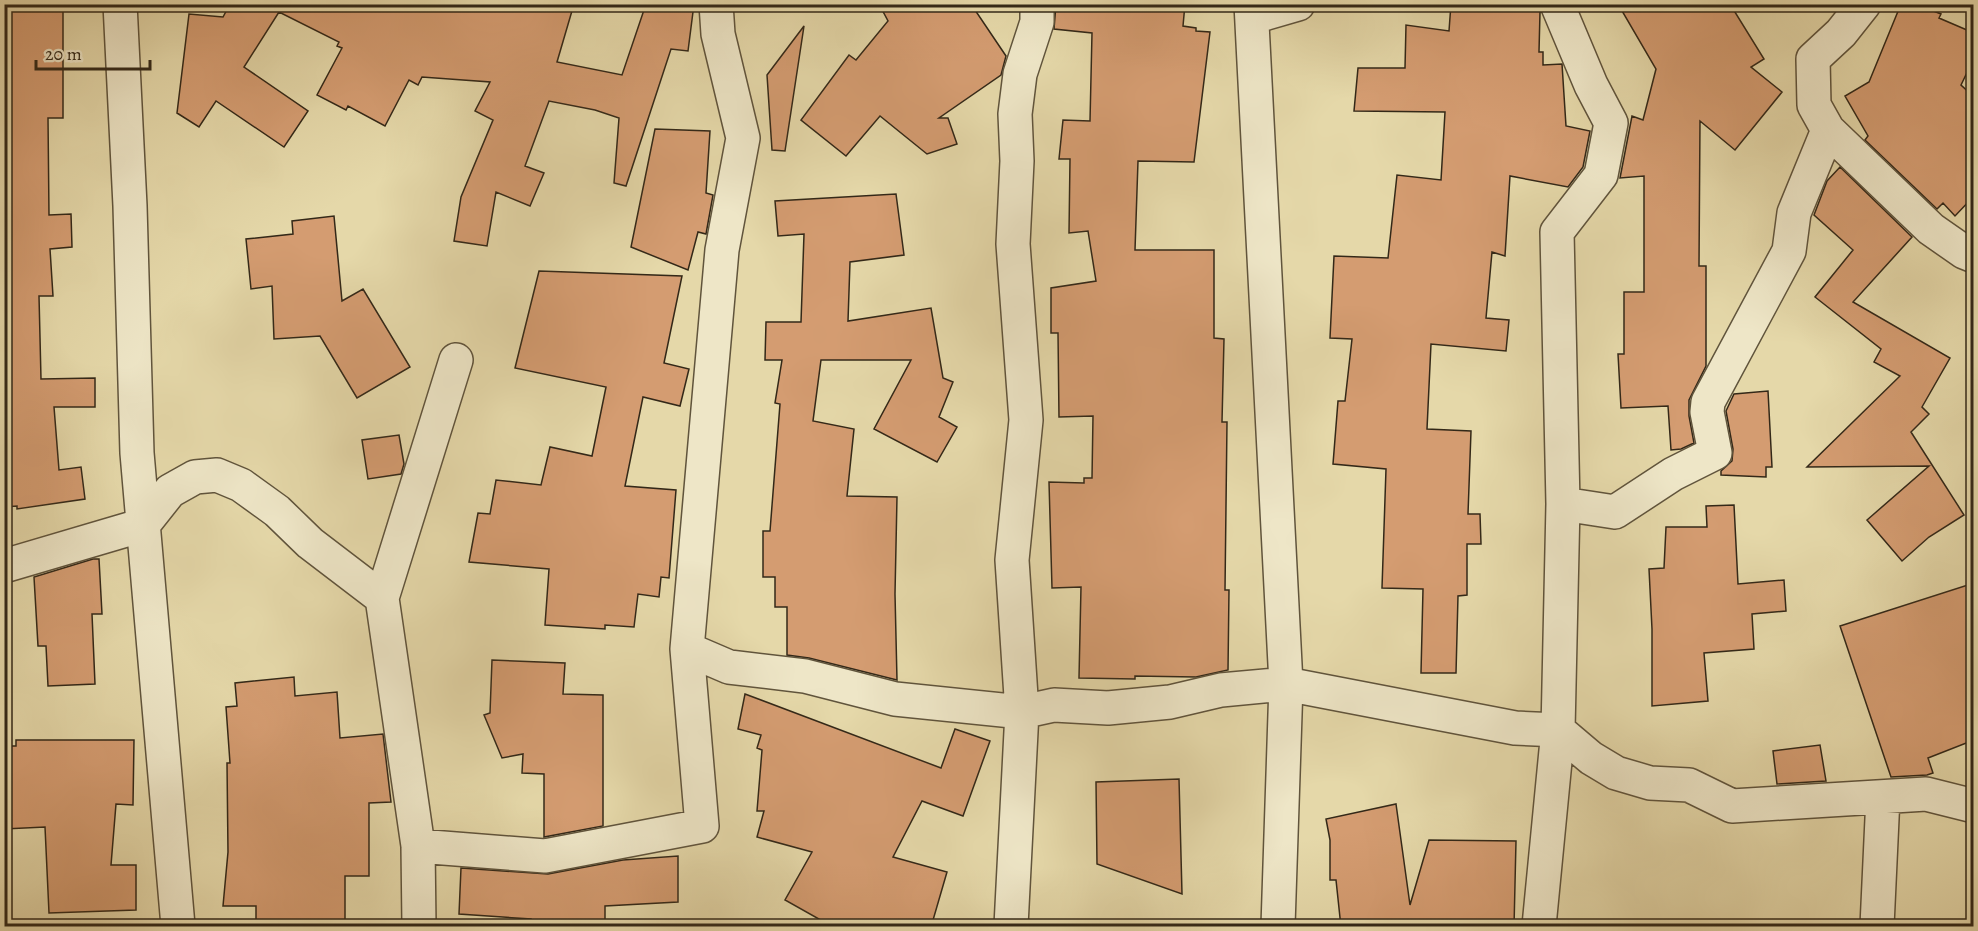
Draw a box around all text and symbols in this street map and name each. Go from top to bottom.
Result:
scale bar [36,33,150,71]
text: 20 m [45,42,82,66]

